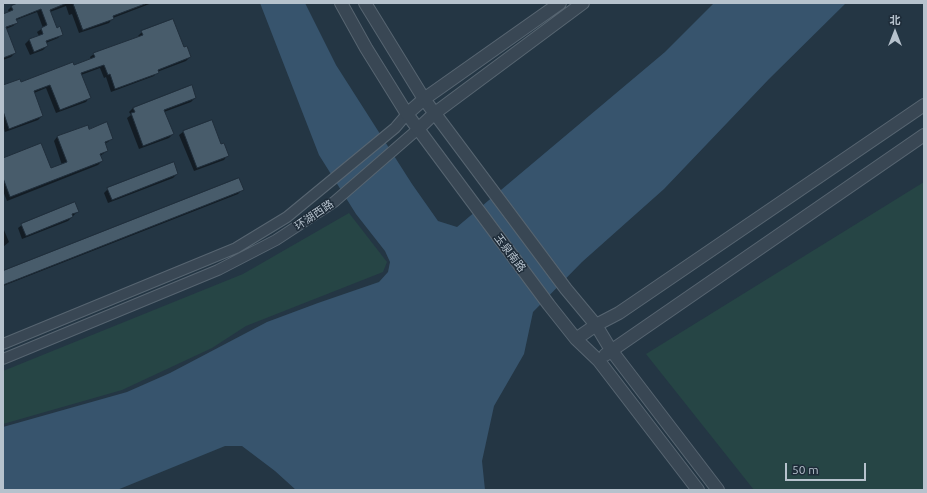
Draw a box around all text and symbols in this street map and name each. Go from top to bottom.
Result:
north arrow [875,12,915,52]
text: 北 [890,14,901,26]
street label: 环湖西路 [292,197,336,233]
street label: 玉泉南路 [491,231,529,275]
scale bar [787,455,868,481]
text: 50 m [792,463,819,476]

